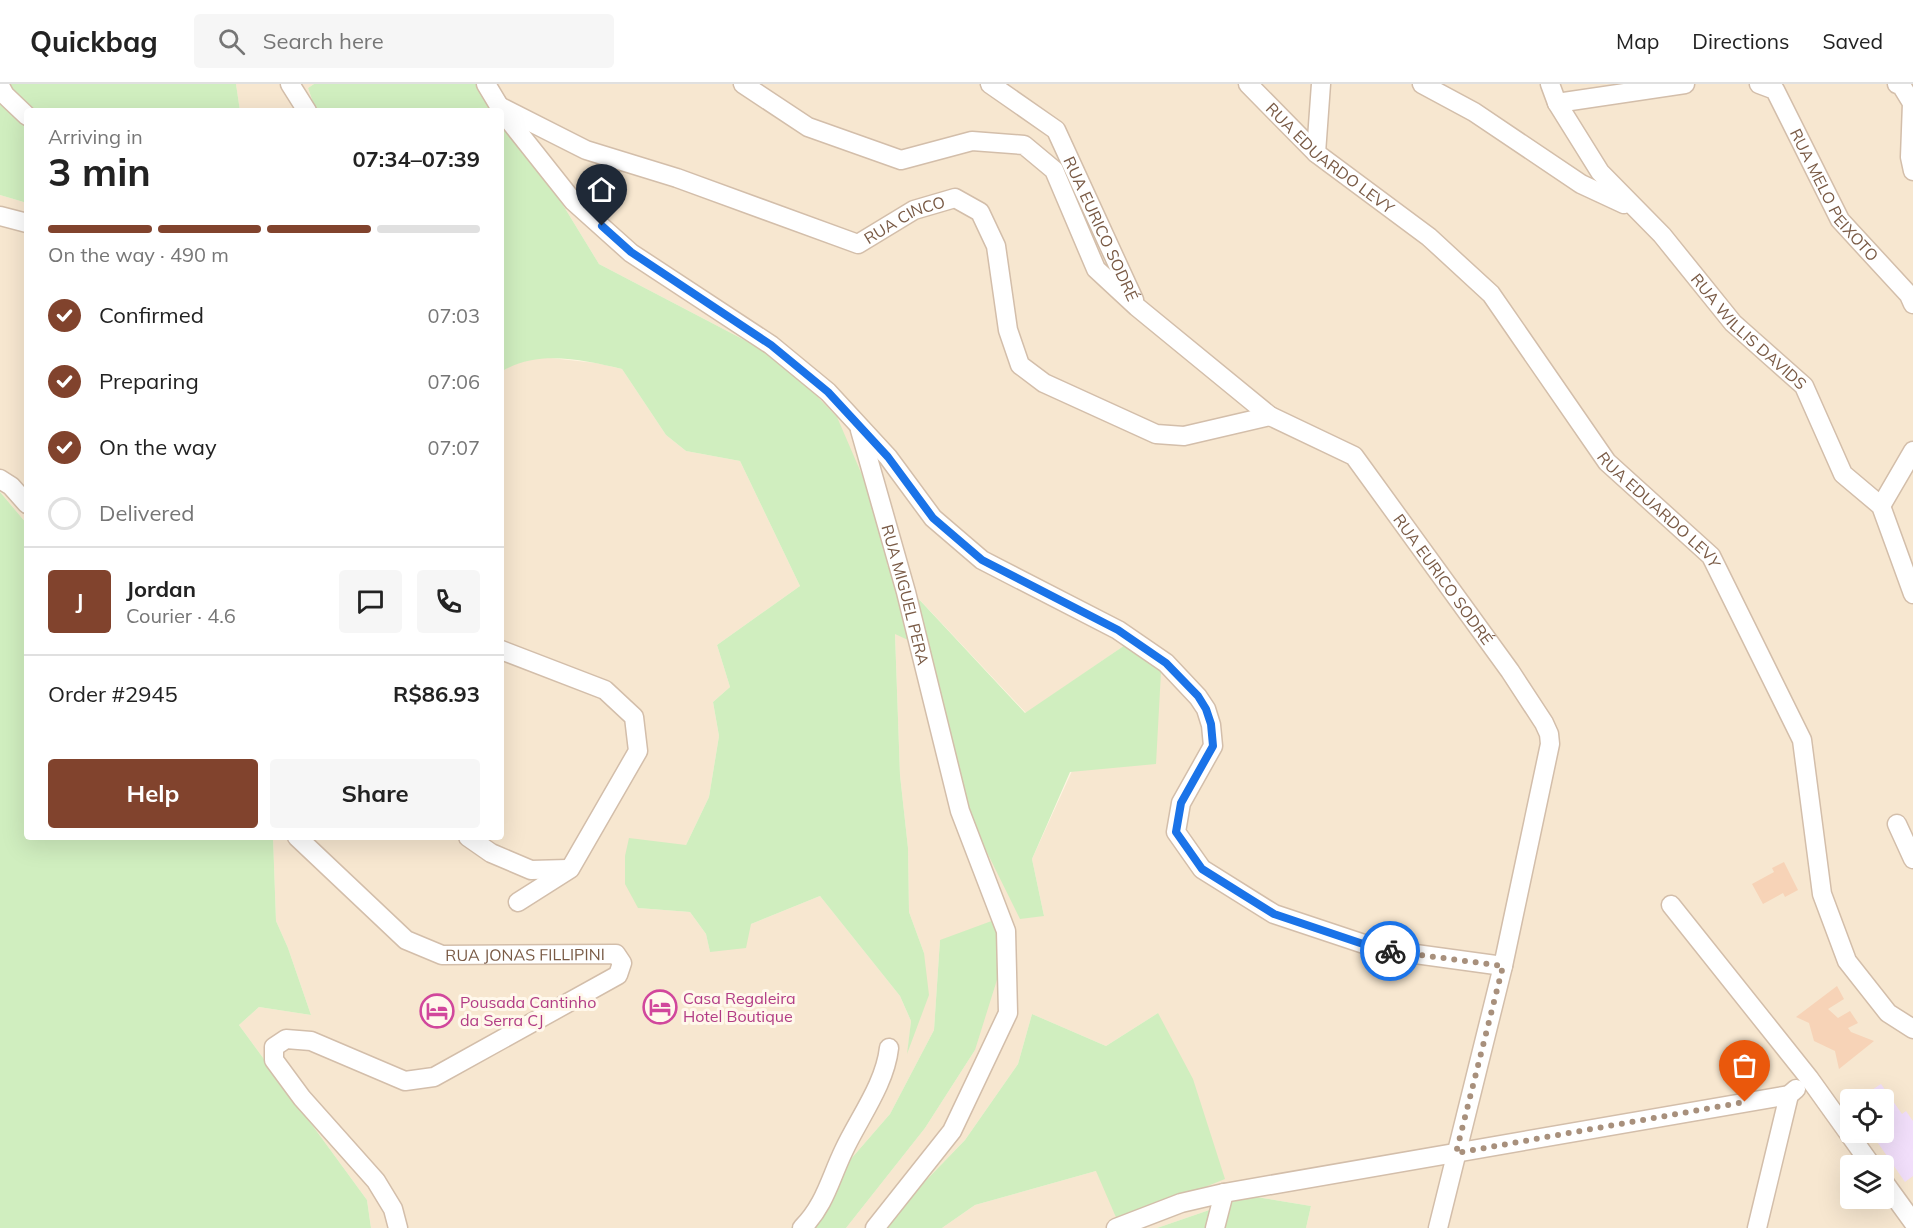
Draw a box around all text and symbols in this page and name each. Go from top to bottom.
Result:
search box [194,14,614,68]
text: Quickbag [30,24,158,59]
icon: search [215,25,248,58]
text: Search here [263,27,384,55]
text: Map [1616,28,1659,54]
text: Directions [1692,28,1789,54]
text: Saved [1822,28,1883,54]
street label: RUA EDUARDO LEVY [1262,98,1399,218]
text: Arriving in [48,124,143,149]
street label: RUA MELO PEIXOTO [1786,125,1883,265]
text: 07:34–07:39 [352,145,480,173]
text: 3 min [48,147,151,196]
street label: RUA EURICO SODRÉ [1059,153,1143,304]
pin [576,164,627,226]
icon: home [585,173,618,206]
street label: RUA CINCO [860,191,947,248]
text: On the way · 490 m [48,242,229,267]
street label: RUA WILLIS DAVIDS [1687,269,1811,394]
icon: check [48,299,81,332]
text: Confirmed [99,301,204,329]
text: 07:03 [427,303,480,328]
icon: check [48,365,81,398]
text: Preparing [99,367,199,395]
text: 07:06 [427,369,480,394]
icon: check [48,431,81,464]
text: On the way [99,433,217,461]
text: 07:07 [427,435,480,460]
street label: RUA EDUARDO LEVY [1593,448,1725,571]
text: Delivered [99,499,194,527]
street label: RUA EURICO SODRÉ [1389,510,1498,649]
street label: RUA MIGUEL PERA [877,522,934,667]
button: chat [339,570,402,633]
button: phone [417,570,480,633]
text: Jordan [126,575,196,603]
text: J [76,587,83,615]
text: Courier · 4.6 [126,603,236,628]
text: Order #2945 [48,680,178,708]
text: R$86.93 [393,680,480,708]
button: Help [48,759,258,828]
button: Share [270,759,480,828]
courier [1360,921,1420,981]
icon: bike [1374,935,1407,968]
street label: RUA JONAS FILLIPINI [445,944,605,965]
place label: Casa Regaleira Hotel Boutique [683,988,795,1026]
hotel icon: Casa Regaleira Hotel Boutique [642,989,678,1025]
place label: Pousada Cantinho da Serra CJ [460,992,596,1030]
hotel icon: Pousada Cantinho da Serra CJ [419,993,455,1029]
pin [1719,1040,1770,1102]
icon: bag [1728,1049,1761,1082]
map controls [1840,1089,1894,1209]
button: locate [1840,1089,1894,1143]
button: layers [1840,1155,1894,1209]

